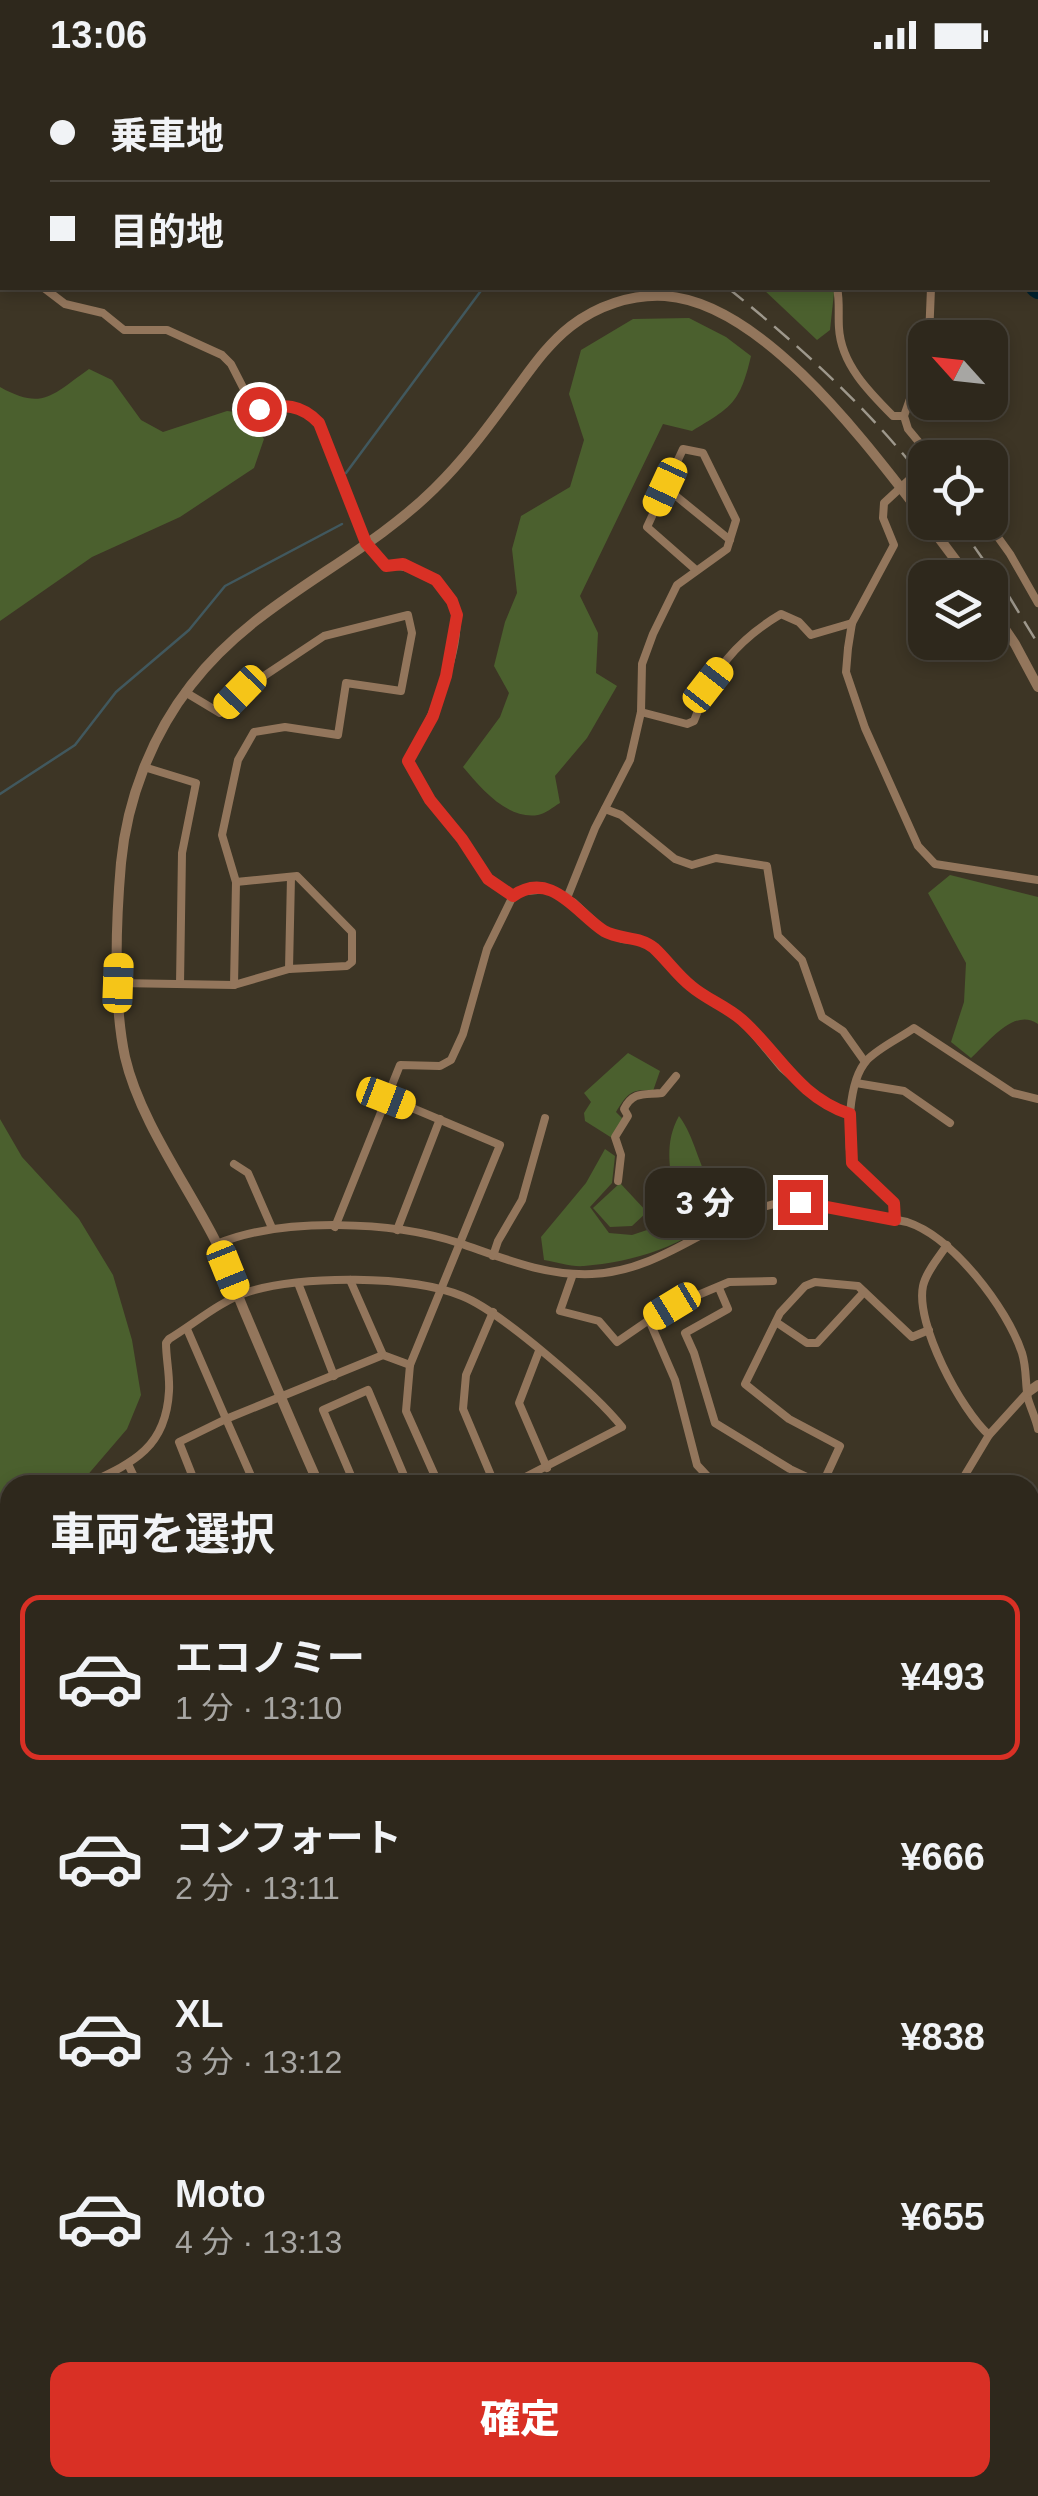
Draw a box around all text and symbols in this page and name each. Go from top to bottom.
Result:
text: 13:06 [50,14,147,56]
text: 乗車地 [110,115,224,157]
text: 目的地 [110,211,224,253]
north arrow [908,320,1008,420]
map controls [908,320,1008,660]
route start [237,387,282,432]
button: locate [908,440,1008,540]
car [639,453,691,521]
button: layers [908,560,1008,660]
car [678,652,738,718]
car [208,660,272,724]
car [102,952,134,1014]
car [353,1073,419,1123]
callout: 3 分 [645,1167,765,1237]
route end [778,1180,823,1225]
text: 3 分 [676,1185,734,1221]
car [203,1237,253,1303]
car [639,1278,705,1334]
text: 車両を選択 [50,1509,275,1560]
icon: car [55,1633,145,1723]
text: エコノミー [175,1637,365,1679]
text: ¥493 [900,1656,985,1698]
text: 1 分 · 13:10 [175,1690,342,1726]
icon: car [55,1813,145,1903]
text: コンフォート [175,1817,402,1859]
text: ¥666 [900,1836,985,1878]
text: 2 分 · 13:11 [175,1870,340,1906]
icon: car [55,1993,145,2083]
text: XL [175,1993,224,2035]
text: ¥838 [900,2016,985,2058]
text: 3 分 · 13:12 [175,2044,342,2080]
icon: car [55,2173,145,2263]
text: Moto [175,2173,266,2215]
text: ¥655 [900,2196,985,2238]
text: 4 分 · 13:13 [175,2224,342,2260]
button: 確定 [50,2362,990,2477]

